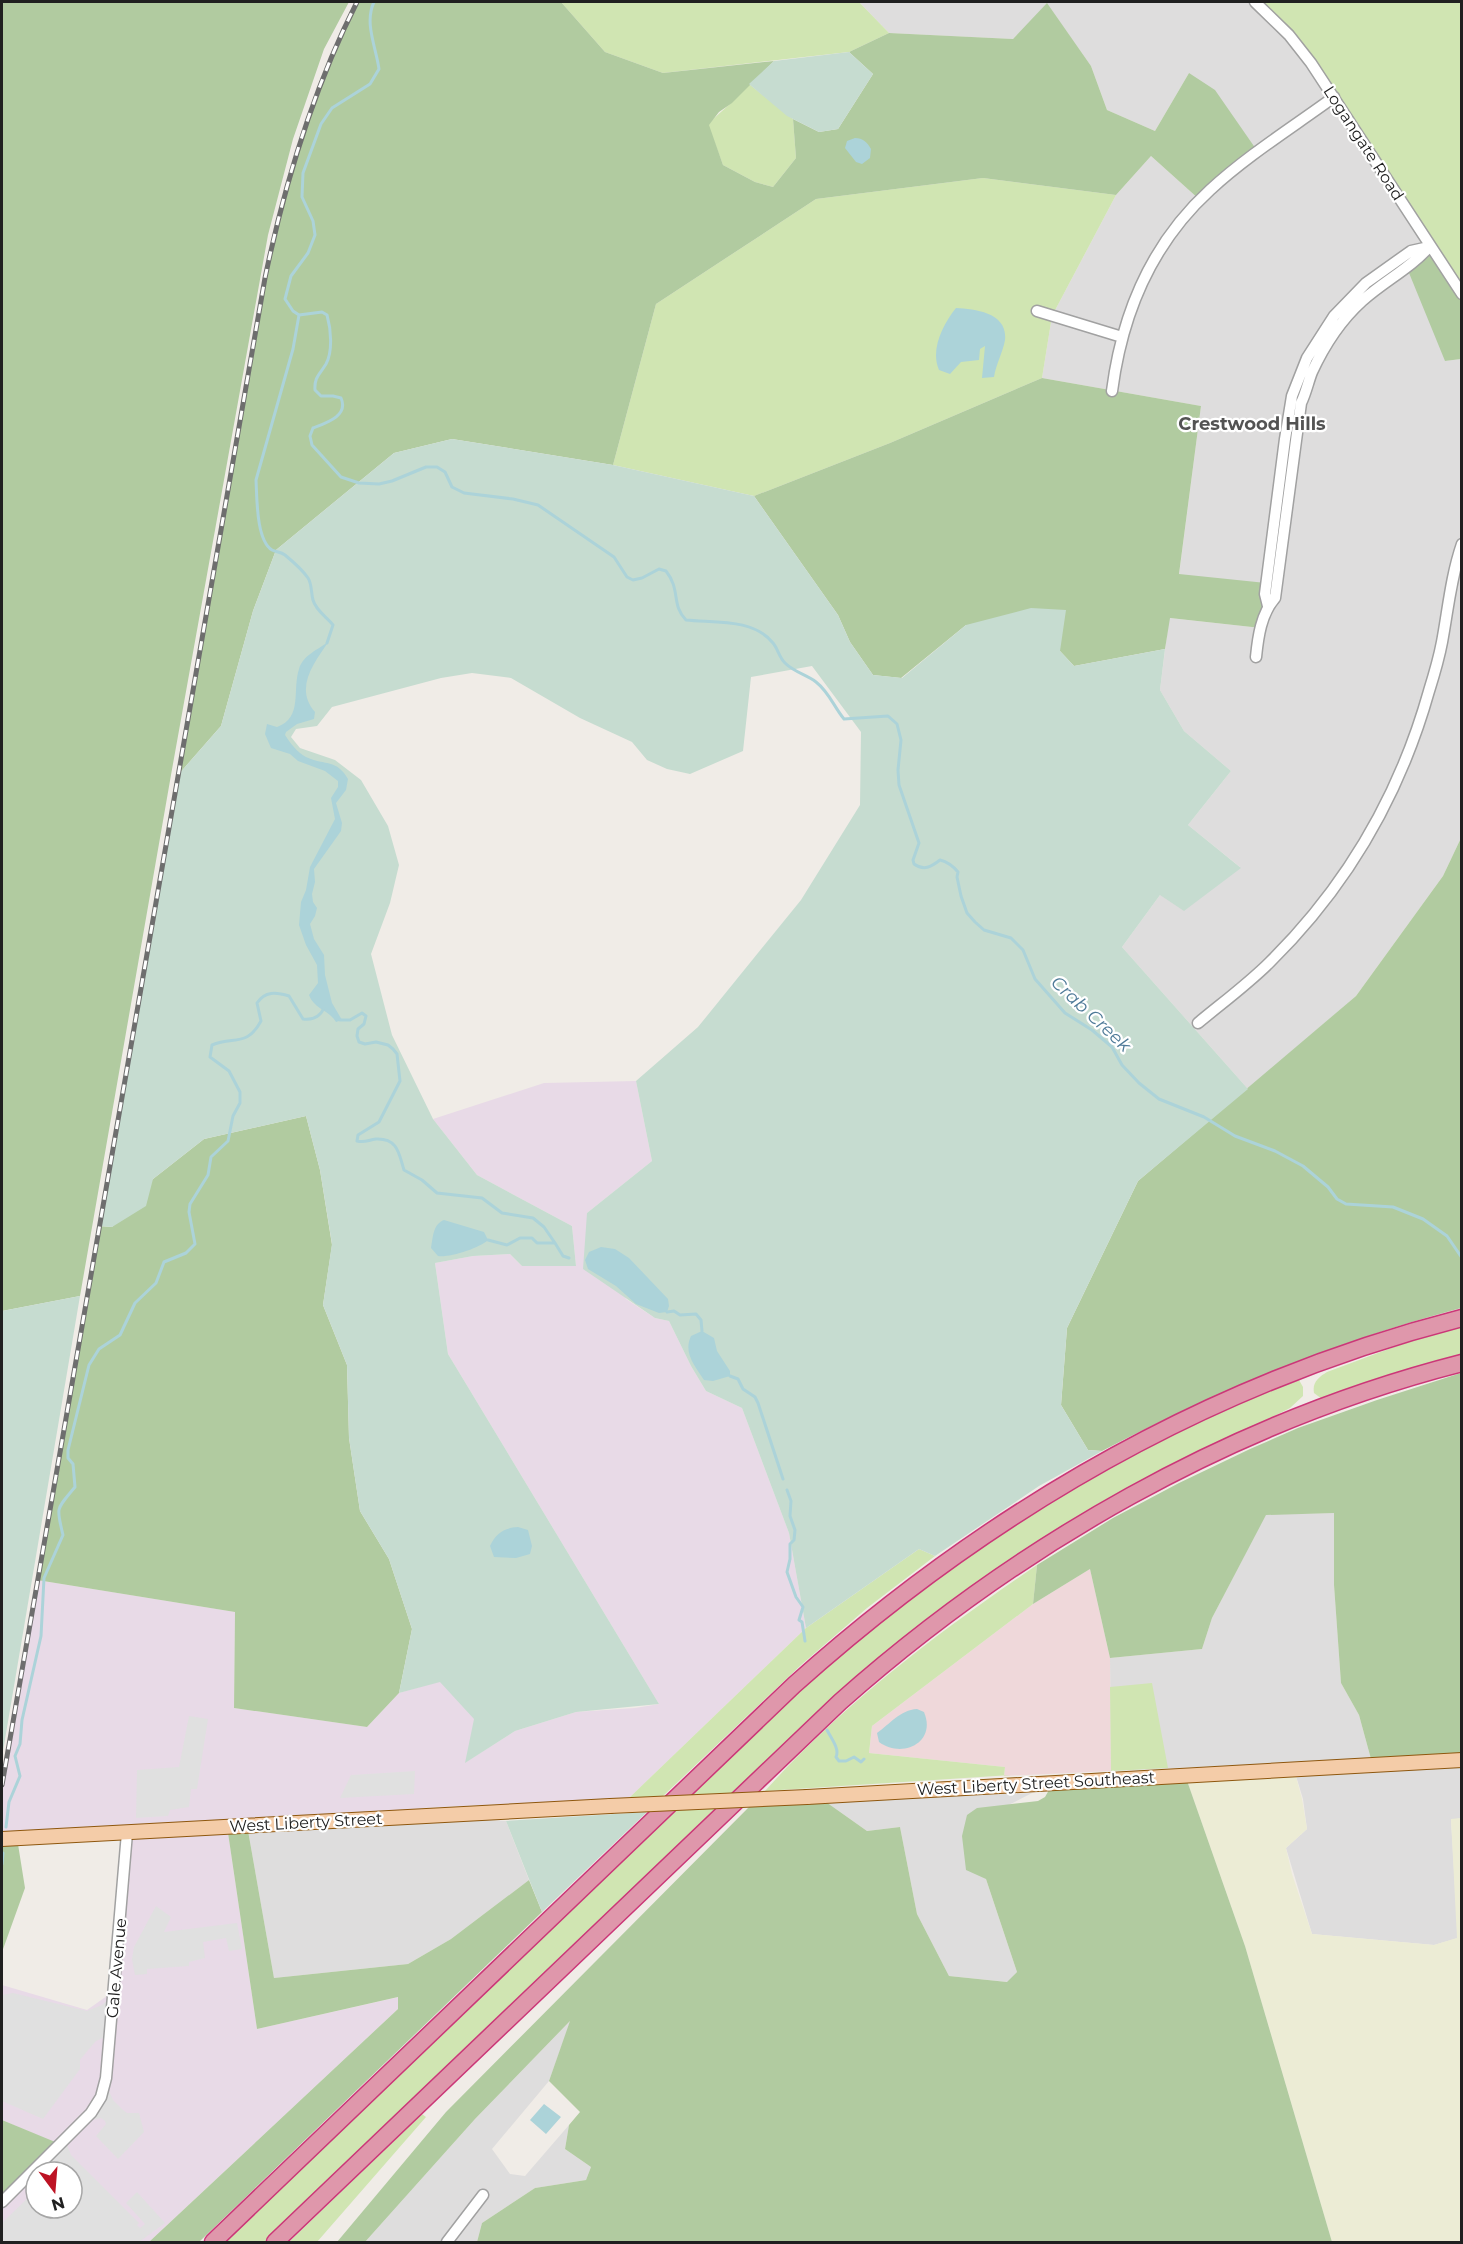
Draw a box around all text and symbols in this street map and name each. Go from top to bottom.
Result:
street label: Logangate Road [1319,82,1408,204]
district label: Crestwood Hills [1178,413,1326,435]
water label: Crab Creek [1046,971,1137,1058]
street label: West Liberty Street Southeast [916,1768,1156,1799]
street label: West Liberty Street [229,1809,383,1836]
street label: Gale Avenue [103,1917,130,2019]
north arrow [24,2160,84,2220]
text: N [49,2193,67,2215]

